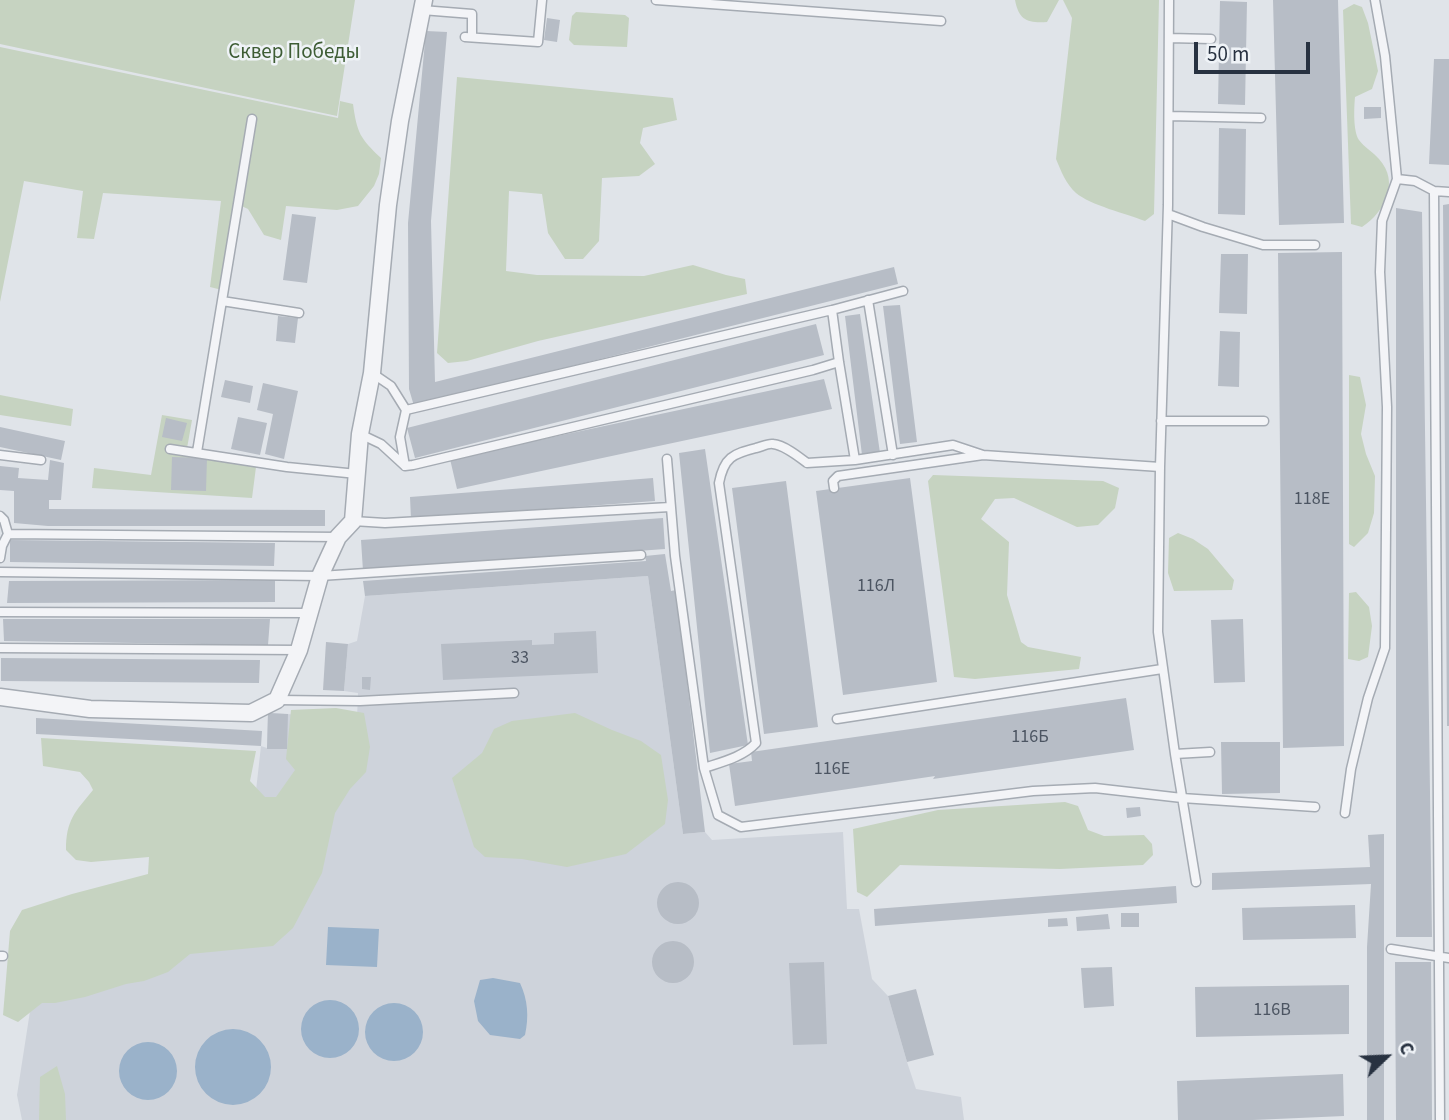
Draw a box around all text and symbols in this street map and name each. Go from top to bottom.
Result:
scale bar [1197,28,1312,72]
text: 50 m [1207,39,1249,69]
park label: Сквер Победы [228,40,360,66]
house number: 118Е [1294,489,1330,511]
house number: 116Л [857,576,895,598]
house number: 33 [511,648,529,670]
house number: 116Б [1011,727,1049,749]
house number: 116Е [814,759,850,781]
house number: 116В [1253,1000,1291,1022]
north arrow [1351,1022,1421,1092]
text: С [1391,1038,1420,1059]

